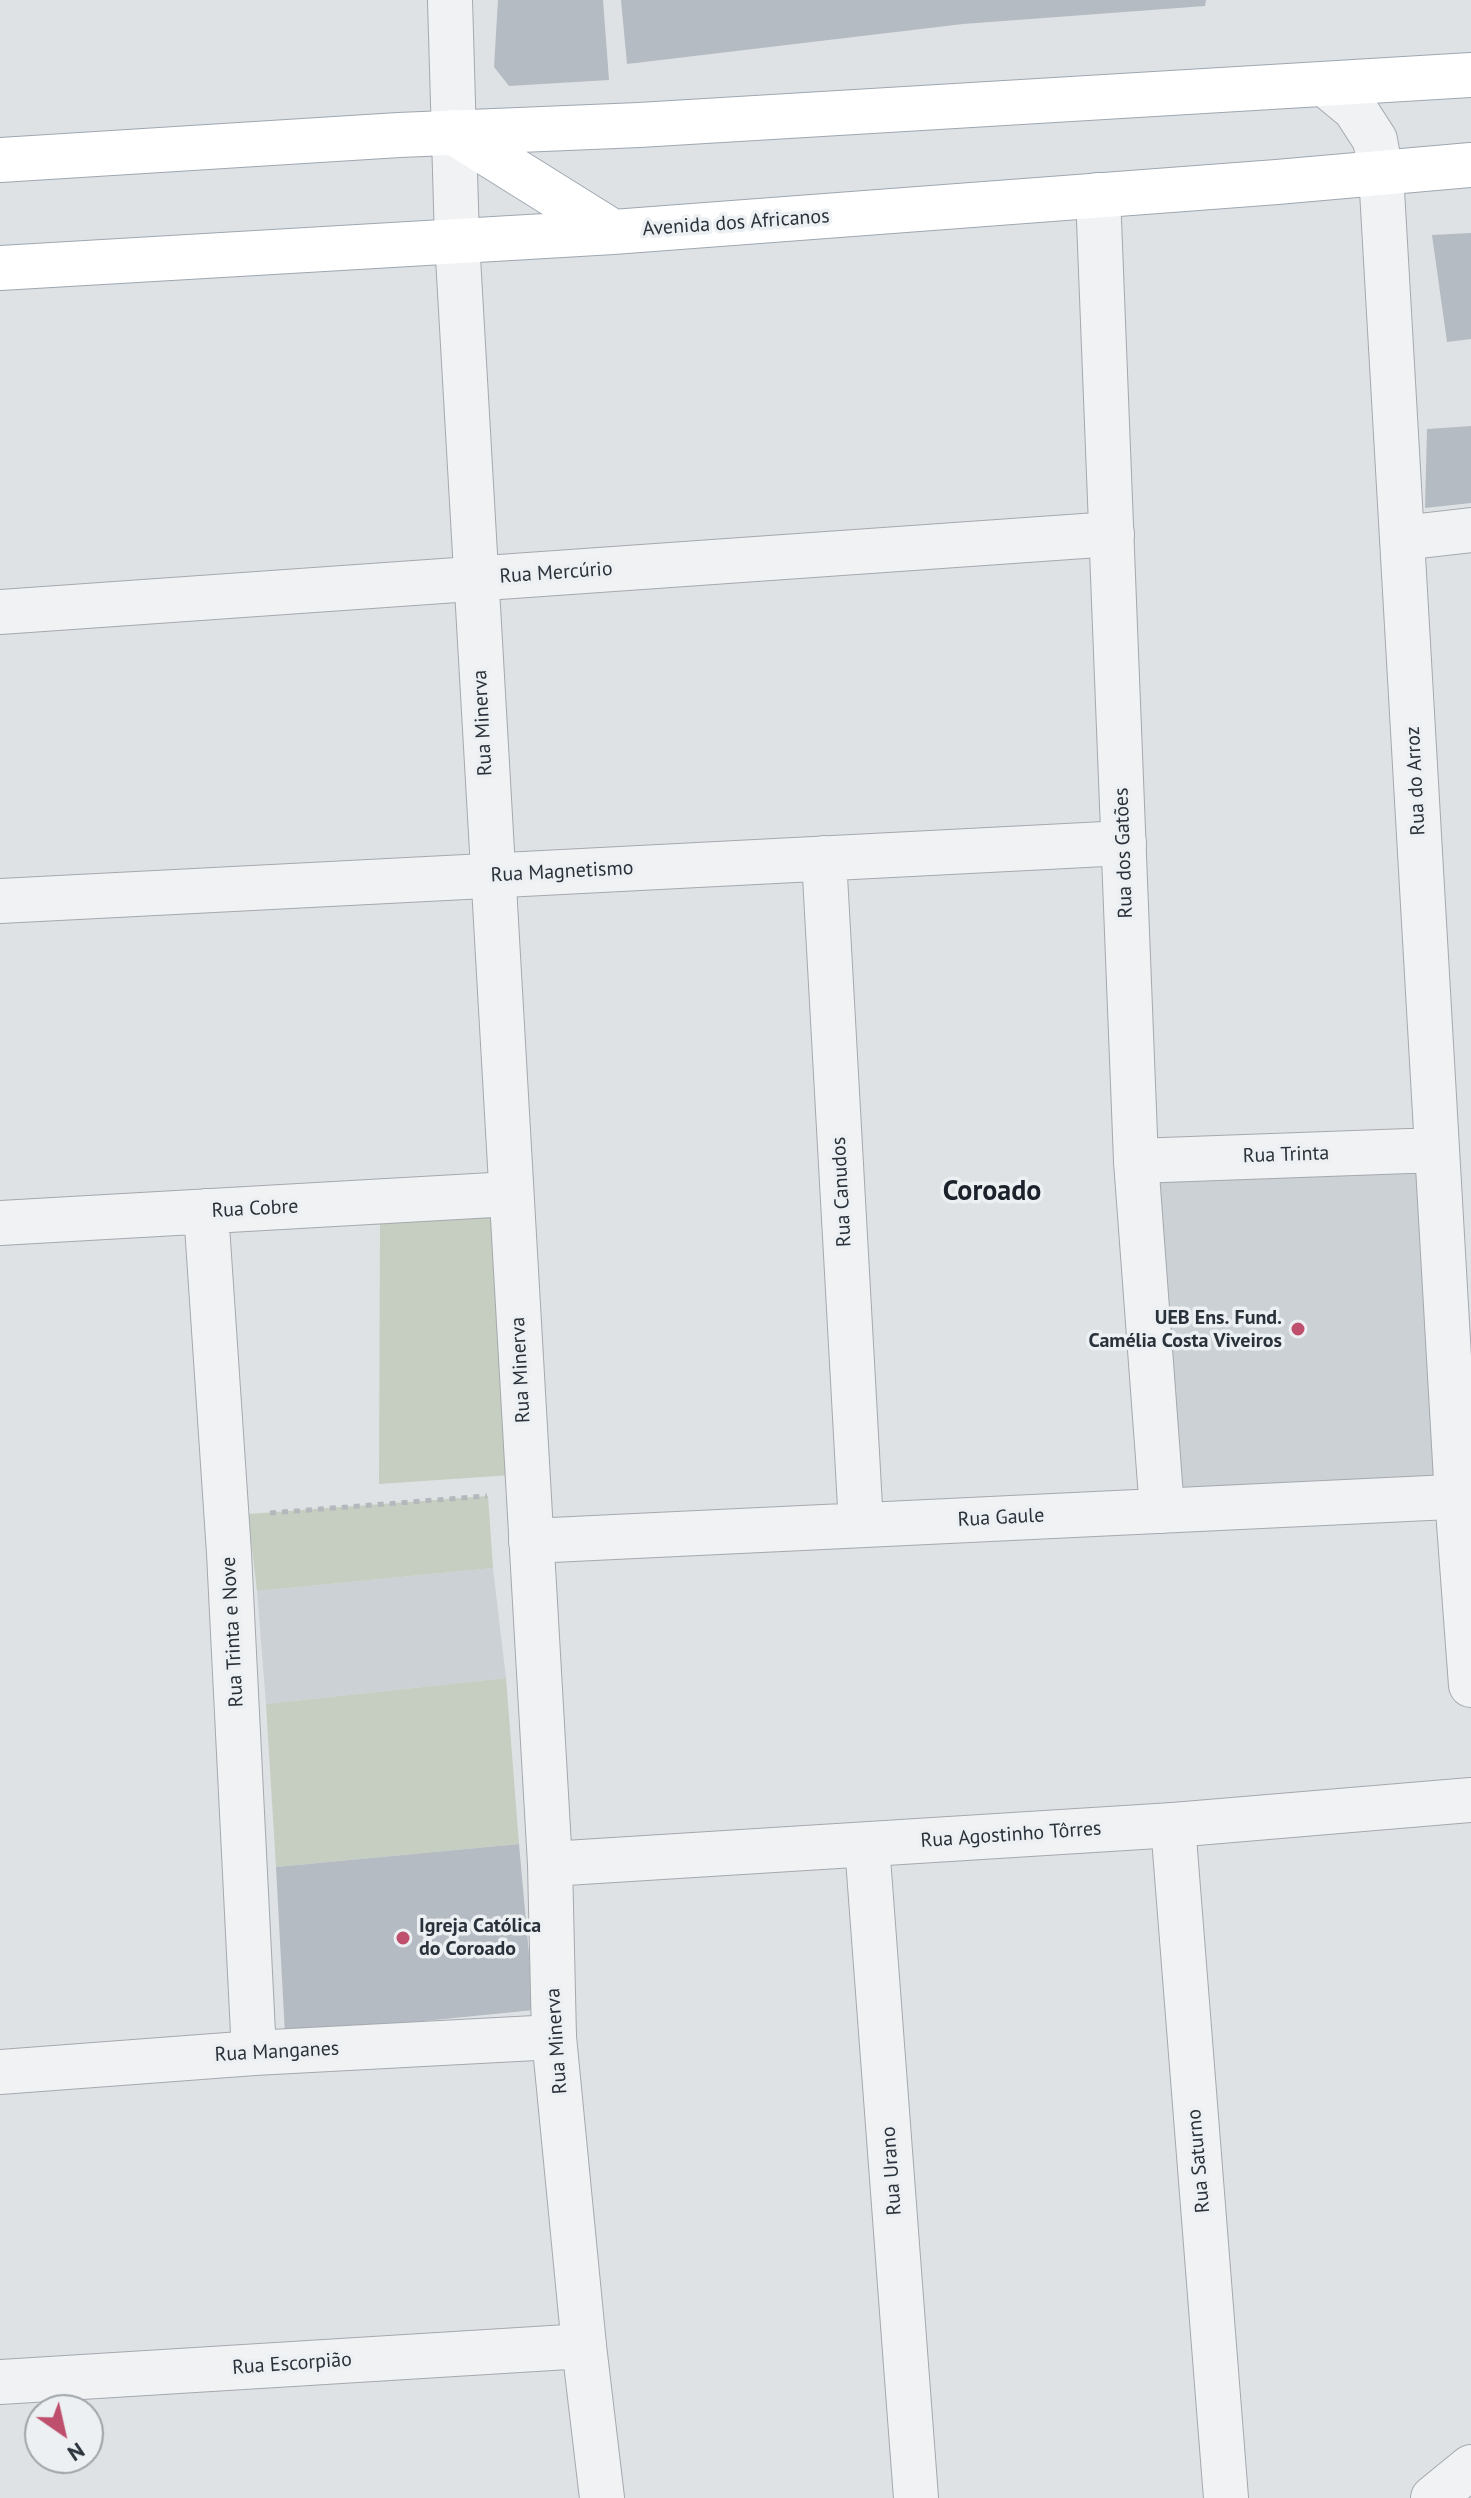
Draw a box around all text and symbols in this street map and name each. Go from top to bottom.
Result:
street label: Avenida dos Africanos [642,204,830,242]
street label: Rua Mercúrio [499,557,613,589]
street label: Rua Minerva [468,669,498,777]
street label: Rua do Arroz [1401,726,1431,836]
street label: Rua dos Gatões [1110,787,1138,919]
street label: Rua Magnetismo [490,856,634,888]
street label: Rua Canudos [827,1136,857,1248]
street label: Rua Trinta [1242,1141,1330,1169]
district label: Coroado [943,1175,1041,1209]
street label: Rua Cobre [211,1195,299,1223]
place label: UEB Ens. Fund. Camélia Costa Viveiros [1088,1306,1282,1353]
street label: Rua Minerva [506,1316,536,1424]
marker: UEB Ens. Fund. Camélia Costa Viveiros [1289,1320,1307,1338]
street label: Rua Gaule [957,1504,1045,1532]
street label: Rua Trinta e Nove [217,1556,249,1708]
street label: Rua Agostinho Tôrres [920,1817,1102,1853]
place label: Igreja Católica do Coroado [419,1914,541,1961]
marker: Igreja Católica do Coroado [394,1929,412,1947]
street label: Rua Minerva [541,1987,573,2095]
street label: Rua Manganes [214,2037,340,2067]
street label: Rua Saturno [1183,2108,1215,2214]
street label: Rua Urano [877,2126,907,2216]
street label: Rua Escorpião [231,2348,353,2380]
north arrow [24,2394,104,2474]
text: N [62,2437,90,2468]

